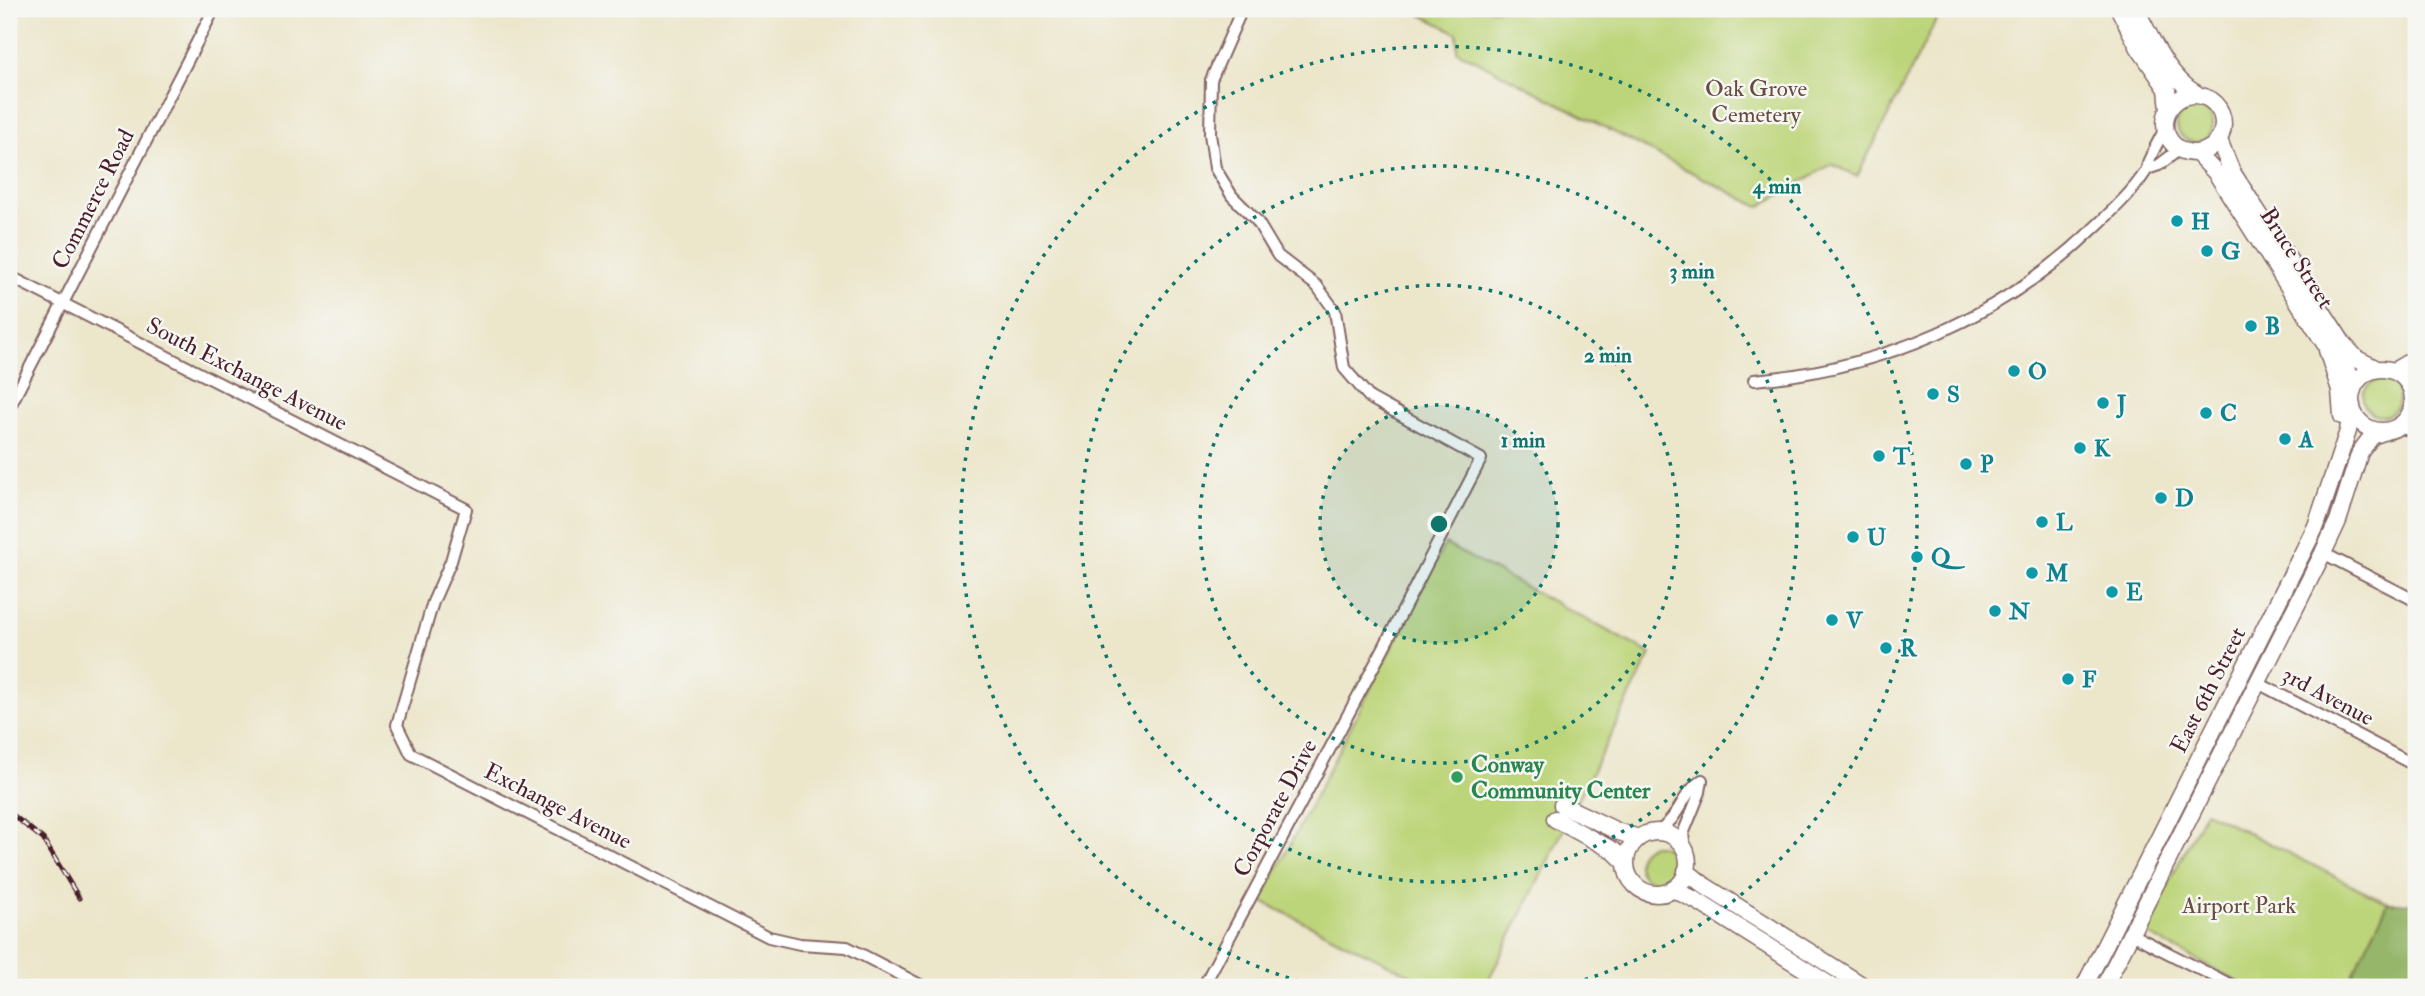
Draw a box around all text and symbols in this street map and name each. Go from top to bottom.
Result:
park label: Oak Grove Cemetery [1705,74,1807,129]
street label: Commerce Road [45,124,141,274]
text: 4 min [1752,173,1801,200]
street label: Bruce Street [2254,202,2340,314]
place label: H [2191,207,2210,236]
marker: H [2169,213,2185,229]
place label: G [2221,237,2241,266]
marker: G [2199,243,2215,259]
text: 3 min [1669,258,1715,285]
street label: South Exchange Avenue [142,311,353,437]
place label: B [2265,312,2280,341]
marker: B [2243,318,2259,334]
text: 2 min [1584,342,1632,369]
place label: O [2028,357,2047,386]
marker: O [2006,363,2022,379]
place label: S [1947,380,1960,409]
marker: S [1925,386,1941,402]
place label: J [2116,389,2127,419]
marker: J [2095,395,2111,411]
place label: C [2220,399,2237,428]
marker: C [2198,405,2214,421]
place label: A [2298,425,2314,454]
text: 1 min [1501,427,1545,454]
marker: A [2277,431,2293,447]
place label: K [2094,434,2111,463]
marker: K [2072,440,2088,456]
place label: T [1892,442,1911,471]
marker: T [1871,448,1887,464]
place label: P [1980,450,1994,479]
marker: P [1958,456,1974,472]
place label: D [2175,484,2194,513]
marker: D [2153,490,2169,506]
place label: L [2056,508,2073,537]
centre of rings [1427,512,1451,536]
marker: L [2034,514,2050,530]
place label: U [1867,523,1887,552]
marker: U [1845,529,1861,545]
place label: Q [1931,543,1965,572]
marker: Q [1909,549,1925,565]
place label: M [2045,559,2068,588]
marker: M [2024,565,2040,581]
place label: E [2126,578,2143,607]
marker: E [2104,584,2120,600]
place label: N [2008,597,2030,626]
marker: N [1987,603,2003,619]
place label: V [1845,606,1864,635]
marker: V [1824,612,1840,628]
street label: East 6th Street [2164,622,2252,758]
place label: R [1900,634,1918,663]
marker: R [1878,640,1894,656]
street label: 3rd Avenue [2277,660,2379,732]
place label: F [2082,665,2097,694]
marker: F [2060,671,2076,687]
street label: Corporate Drive [1227,734,1324,882]
place label: Conway Community Center [1471,750,1651,806]
street label: Exchange Avenue [479,756,637,856]
marker: Conway Community Center [1449,769,1465,785]
park label: Airport Park [2181,891,2296,921]

